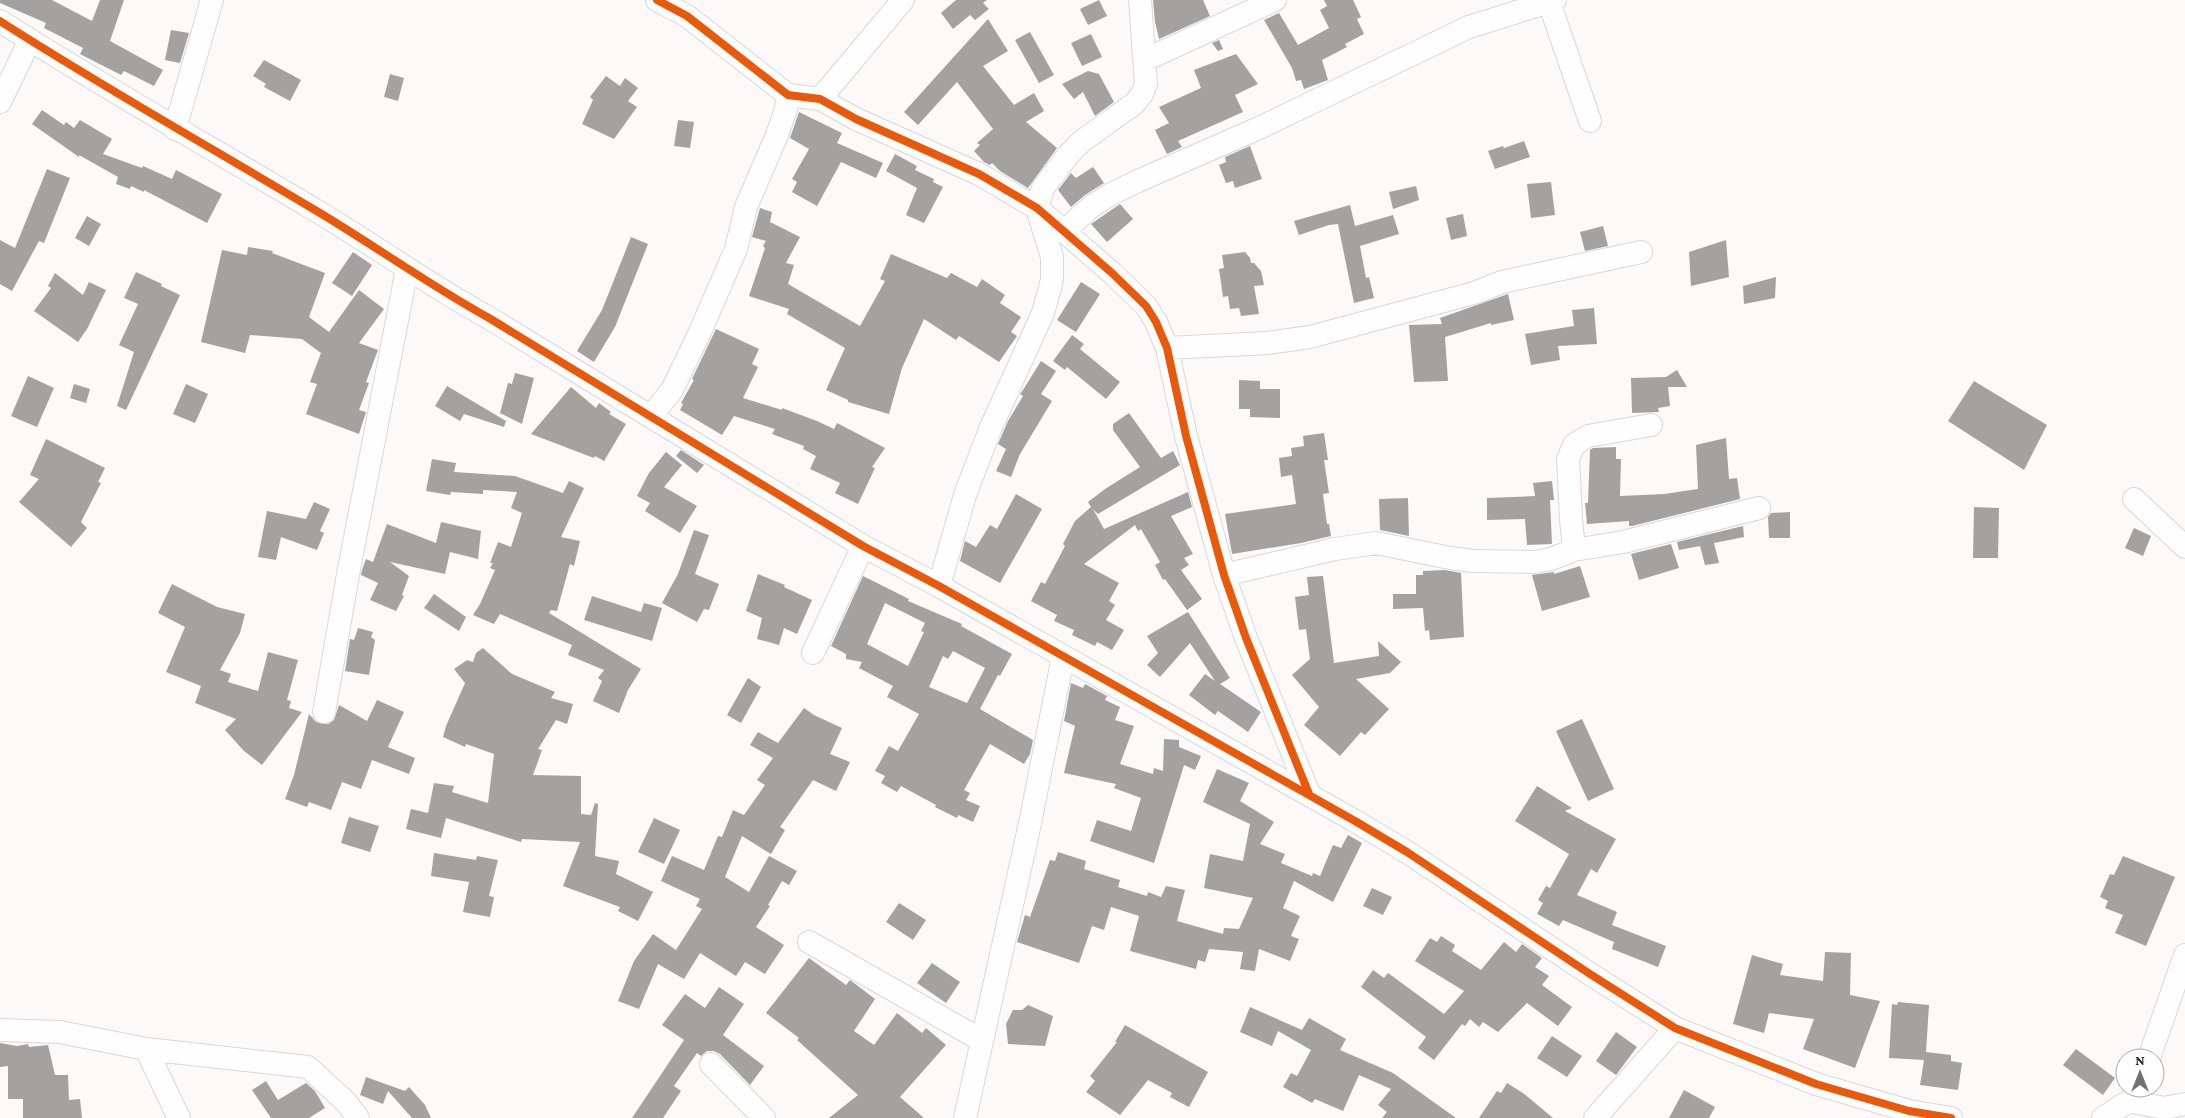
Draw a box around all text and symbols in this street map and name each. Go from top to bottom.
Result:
north arrow [2115,1048,2165,1098]
text: N [2135,1052,2145,1068]

